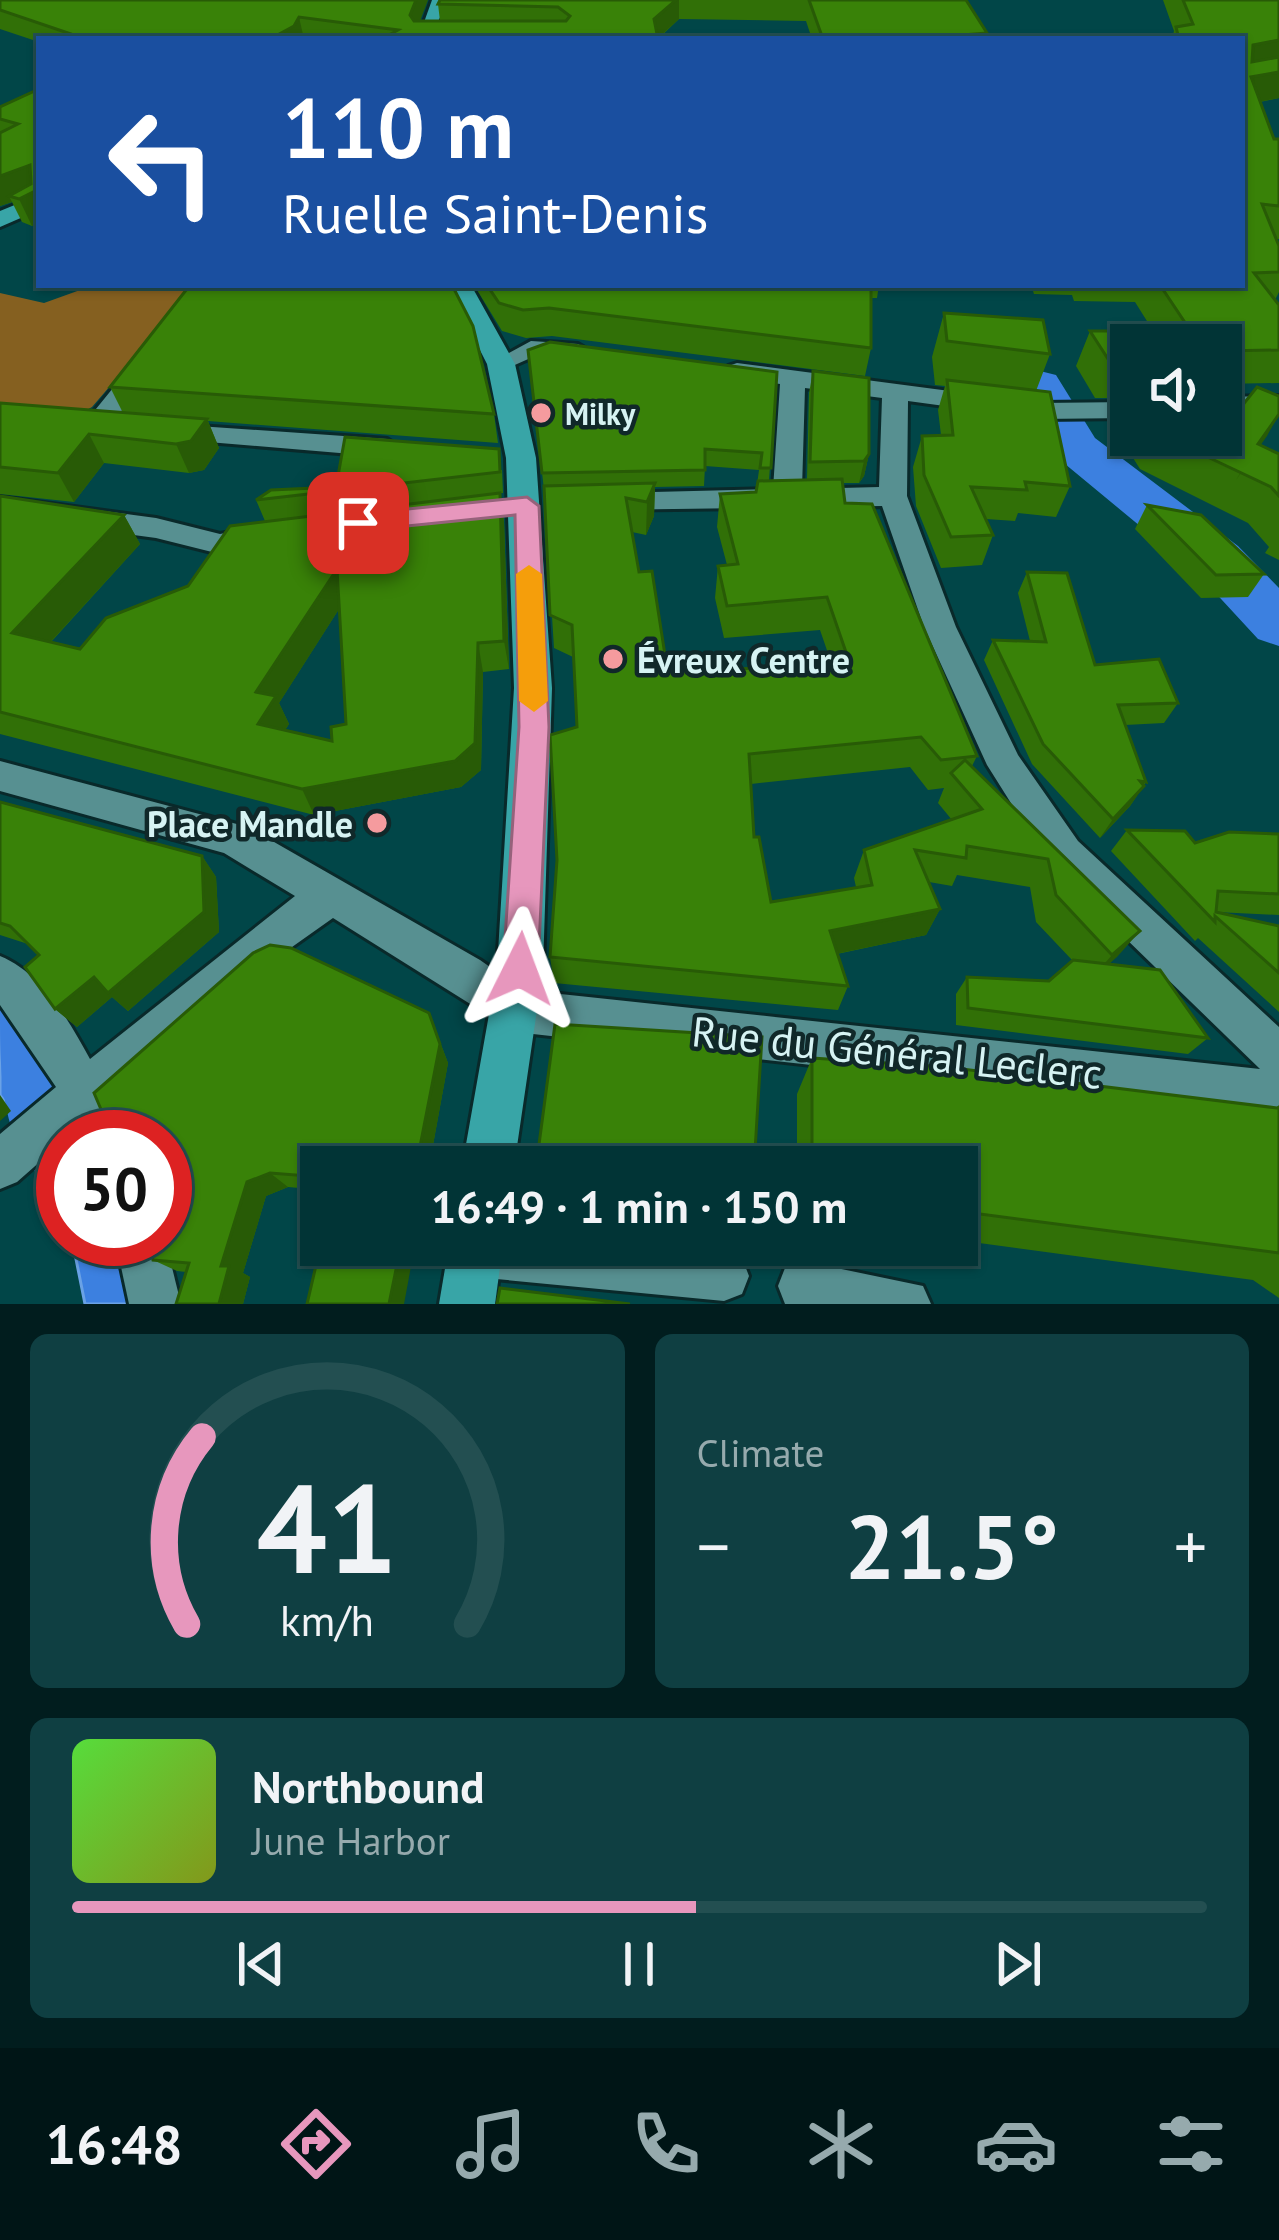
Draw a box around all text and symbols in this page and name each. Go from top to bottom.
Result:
text: 110 m [282,72,514,181]
icon: left [84,84,240,240]
text: Ruelle Saint-Denis [282,178,709,248]
map controls [1110,324,1242,456]
button: sound [1110,324,1242,456]
place label: Milky [565,394,636,433]
marker: Milky [528,400,554,426]
pin [307,472,409,574]
icon: arrive [325,490,391,556]
place label: Évreux Centre [637,636,850,683]
marker: Évreux Centre [600,646,626,672]
place label: Place Mandle [147,800,353,847]
marker: Place Mandle [364,810,390,836]
position arrow [457,906,583,1032]
street label: Rue du Général Leclerc [689,1003,1105,1101]
speed limit sign: 50 [36,1110,192,1266]
text: 16:49 · 1 min · 150 m [431,1177,847,1235]
text: Climate [697,1427,824,1478]
text: 41 [256,1446,398,1607]
text: 21.5° [844,1487,1059,1604]
text: − [697,1503,730,1588]
text: + [1174,1503,1207,1588]
text: km/h [280,1592,374,1648]
text: Northbound [252,1757,484,1815]
text: June Harbor [252,1815,450,1866]
icon: previous [228,1931,294,1997]
icon: pause [606,1931,672,1997]
icon: next [985,1931,1051,1997]
icon: directions [274,2102,358,2186]
icon: music [449,2102,533,2186]
icon: phone [624,2102,708,2186]
icon: climate [799,2102,883,2186]
icon: car [974,2102,1058,2186]
icon: filters [1149,2102,1233,2186]
text: 16:48 [46,2109,183,2179]

